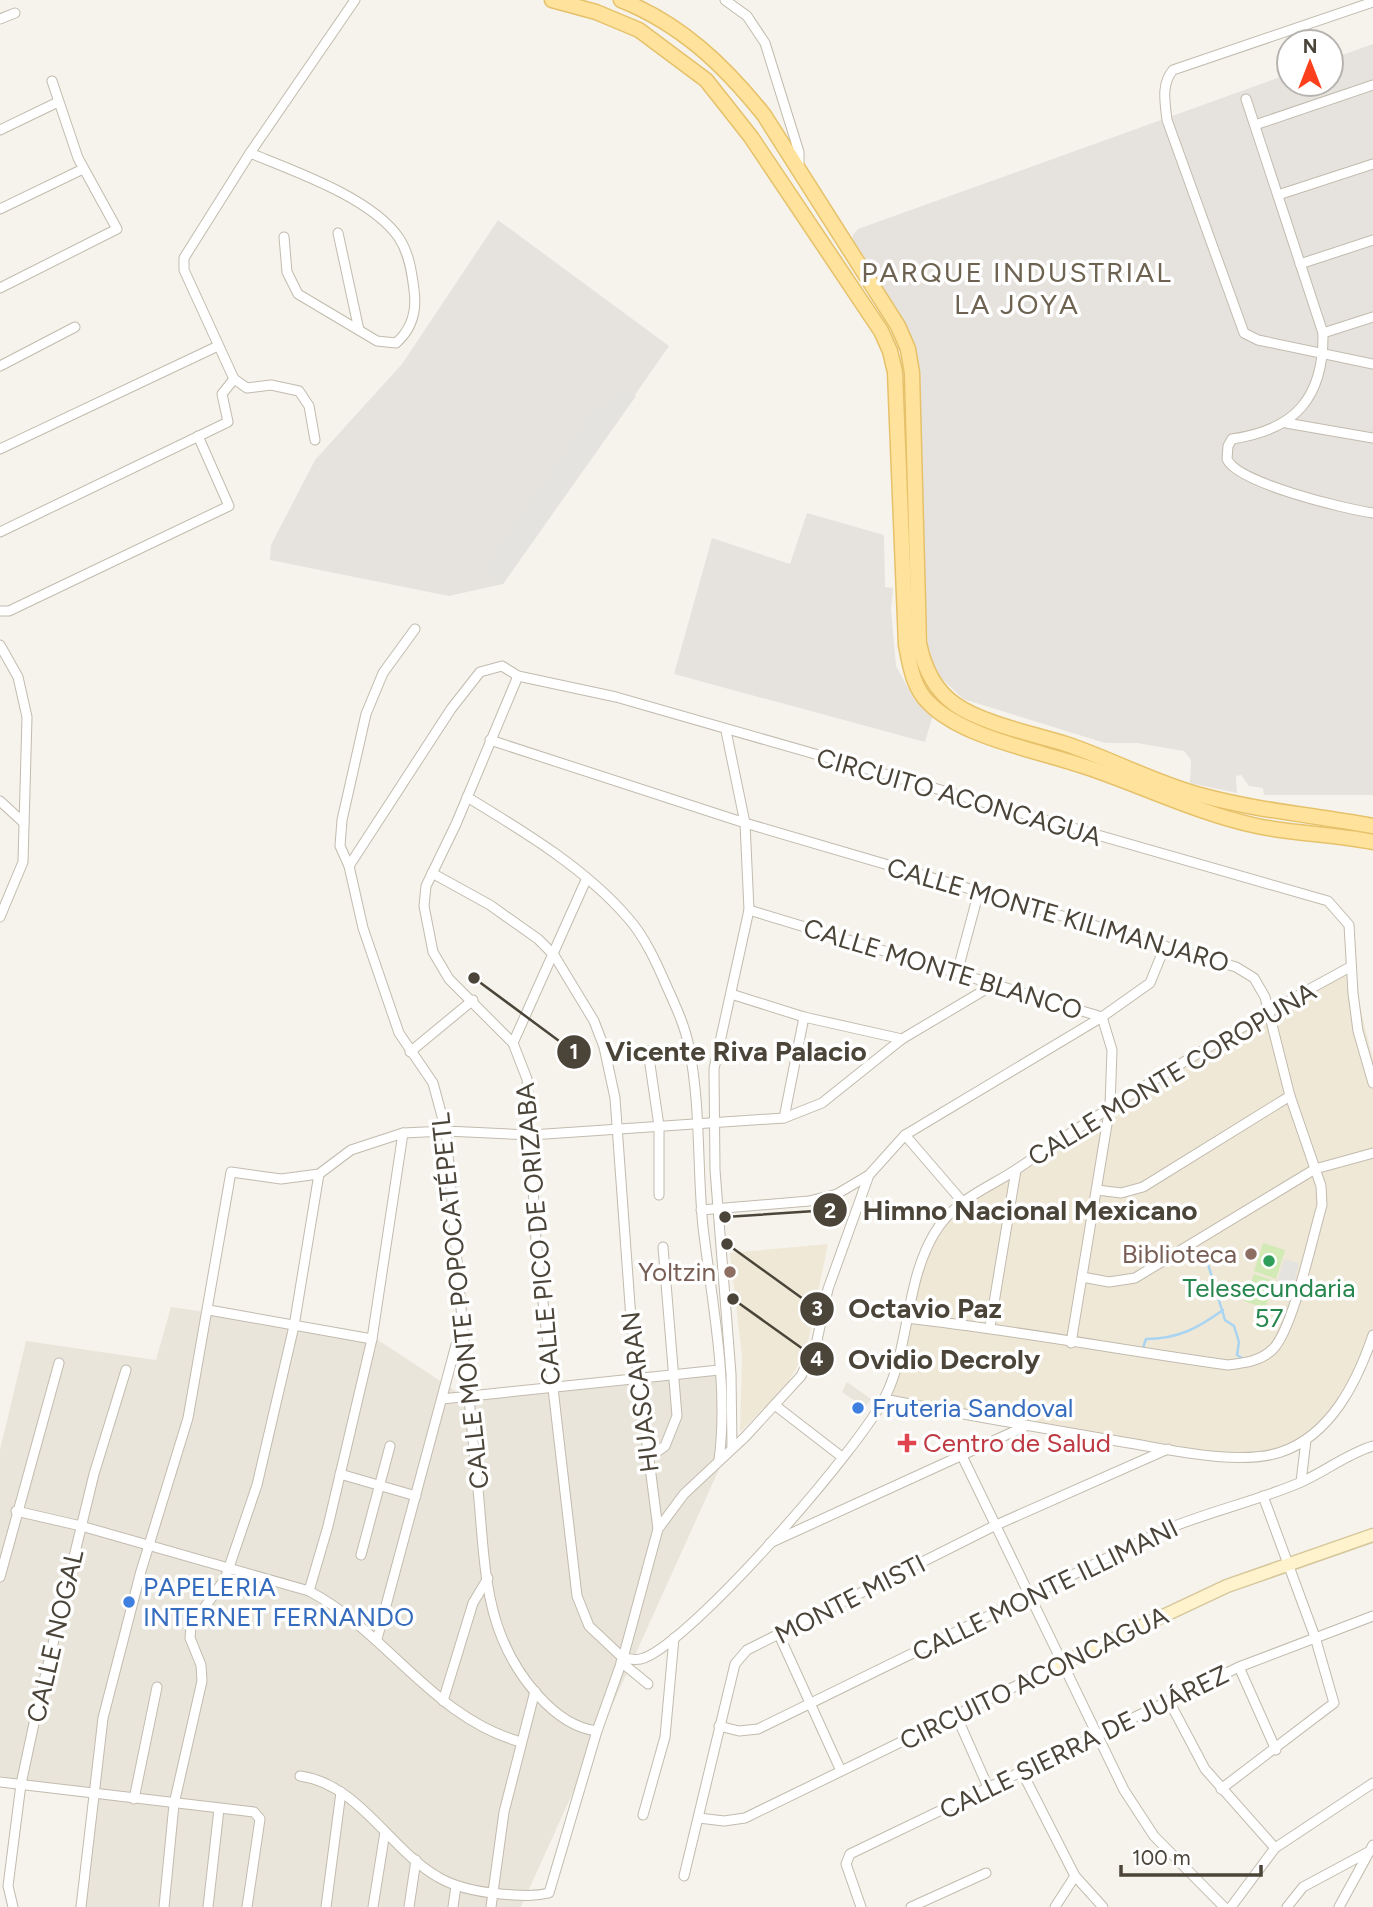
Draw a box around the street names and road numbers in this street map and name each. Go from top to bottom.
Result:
street label: CIRCUITO ACONCAGUA [813,741,1105,853]
street label: CALLE MONTE KILIMANJARO [883,851,1233,979]
street label: CALLE MONTE BLANCO [800,911,1086,1027]
street label: CALLE MONTE COROPUNA [1022,975,1322,1173]
street label: CALLE PICO DE ORIZABA [509,1081,567,1387]
street label: CALLE MONTE POPOCATÉPETL [424,1111,496,1491]
street label: HUASCARAN [614,1310,666,1474]
street label: CALLE MONTE ILLIMANI [907,1512,1183,1668]
street label: CALLE NOGAL [20,1546,91,1725]
street label: MONTE MISTI [769,1547,931,1651]
street label: CIRCUITO ACONCAGUA [895,1599,1174,1757]
street label: CALLE SIERRA DE JUÁREZ [934,1658,1234,1826]

